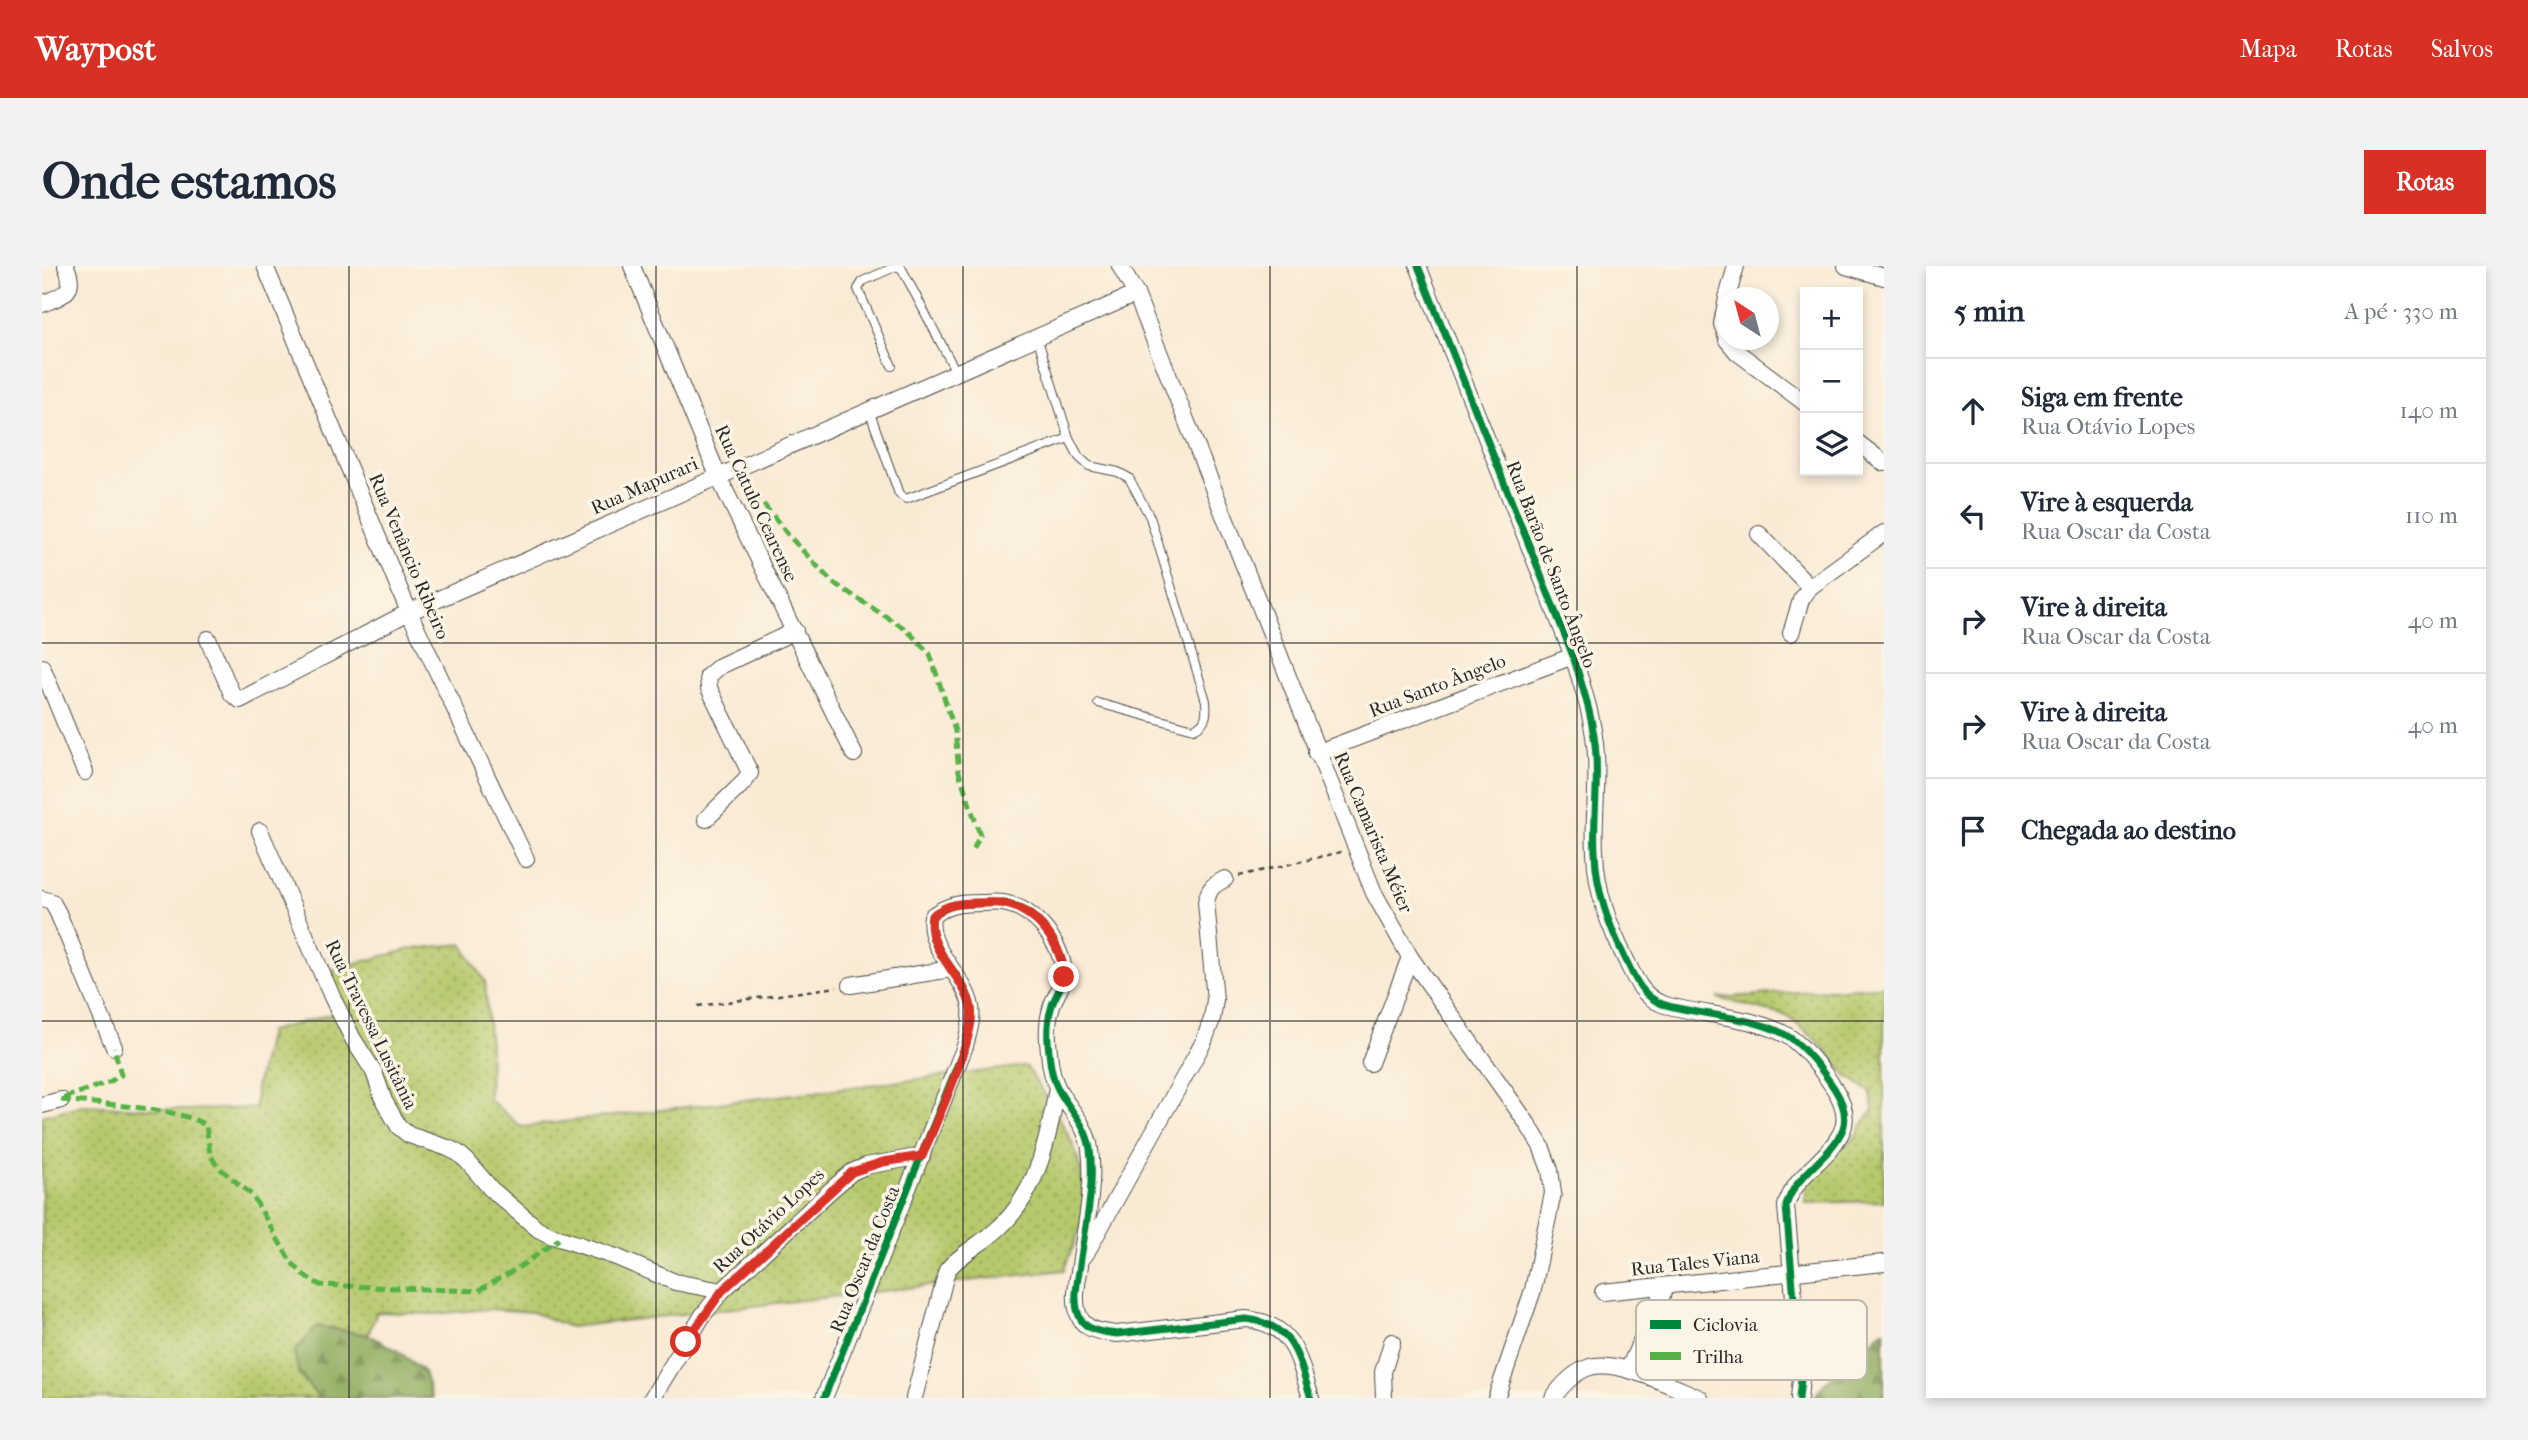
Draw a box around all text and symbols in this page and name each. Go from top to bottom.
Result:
text: Waypost [35,30,156,69]
text: Mapa [2240,35,2297,63]
text: Rotas [2335,35,2393,63]
text: Salvos [2431,35,2493,63]
button: Rotas [2364,150,2486,214]
text: Onde estamos [42,153,336,211]
north arrow [1716,287,1779,350]
map controls [1800,287,1863,476]
button: + [1800,287,1863,350]
text: 5 min [1954,294,2025,329]
text: A pé · 330 m [2344,298,2458,325]
button: − [1800,350,1863,413]
text: Siga em frente [2021,382,2183,413]
icon: ahead [1954,392,1992,430]
text: 140 m [2399,397,2458,424]
button: layers [1800,413,1863,476]
text: Rua Otávio Lopes [2021,413,2195,440]
street label: Rua Catulo Cearense [710,421,802,585]
street label: Rua Mapurari [588,452,702,519]
street label: Rua Barão de Santo Ângelo [1501,458,1601,671]
street label: Rua Venâncio Ribeiro [364,470,454,643]
text: Vire à esquerda [2021,487,2193,518]
icon: left [1954,497,1992,535]
text: 110 m [2405,502,2458,529]
text: Rua Oscar da Costa [2021,518,2211,545]
text: Vire à direita [2021,592,2167,623]
icon: right [1954,602,1992,640]
text: 40 m [2408,607,2458,634]
text: Rua Oscar da Costa [2021,623,2211,650]
street label: Rua Santo Ângelo [1366,650,1509,722]
text: Vire à direita [2021,697,2167,728]
icon: right [1954,707,1992,745]
text: 40 m [2408,712,2458,739]
text: Rua Oscar da Costa [2021,728,2211,755]
street label: Rua Camarista Méier [1329,748,1417,917]
icon: arrive [1954,812,1992,850]
text: Chegada ao destino [2021,815,2236,846]
street label: Rua Travessa Lusitânia [320,936,422,1113]
route end [1048,961,1079,992]
street label: Rua Otávio Lopes [709,1164,829,1278]
street label: Rua Oscar da Costa [825,1182,905,1336]
street label: Rua Tales Viana [1630,1245,1761,1281]
legend [1636,1300,1867,1380]
text: Ciclovia [1693,1314,1758,1336]
route start [670,1326,701,1357]
text: Trilha [1693,1346,1743,1368]

